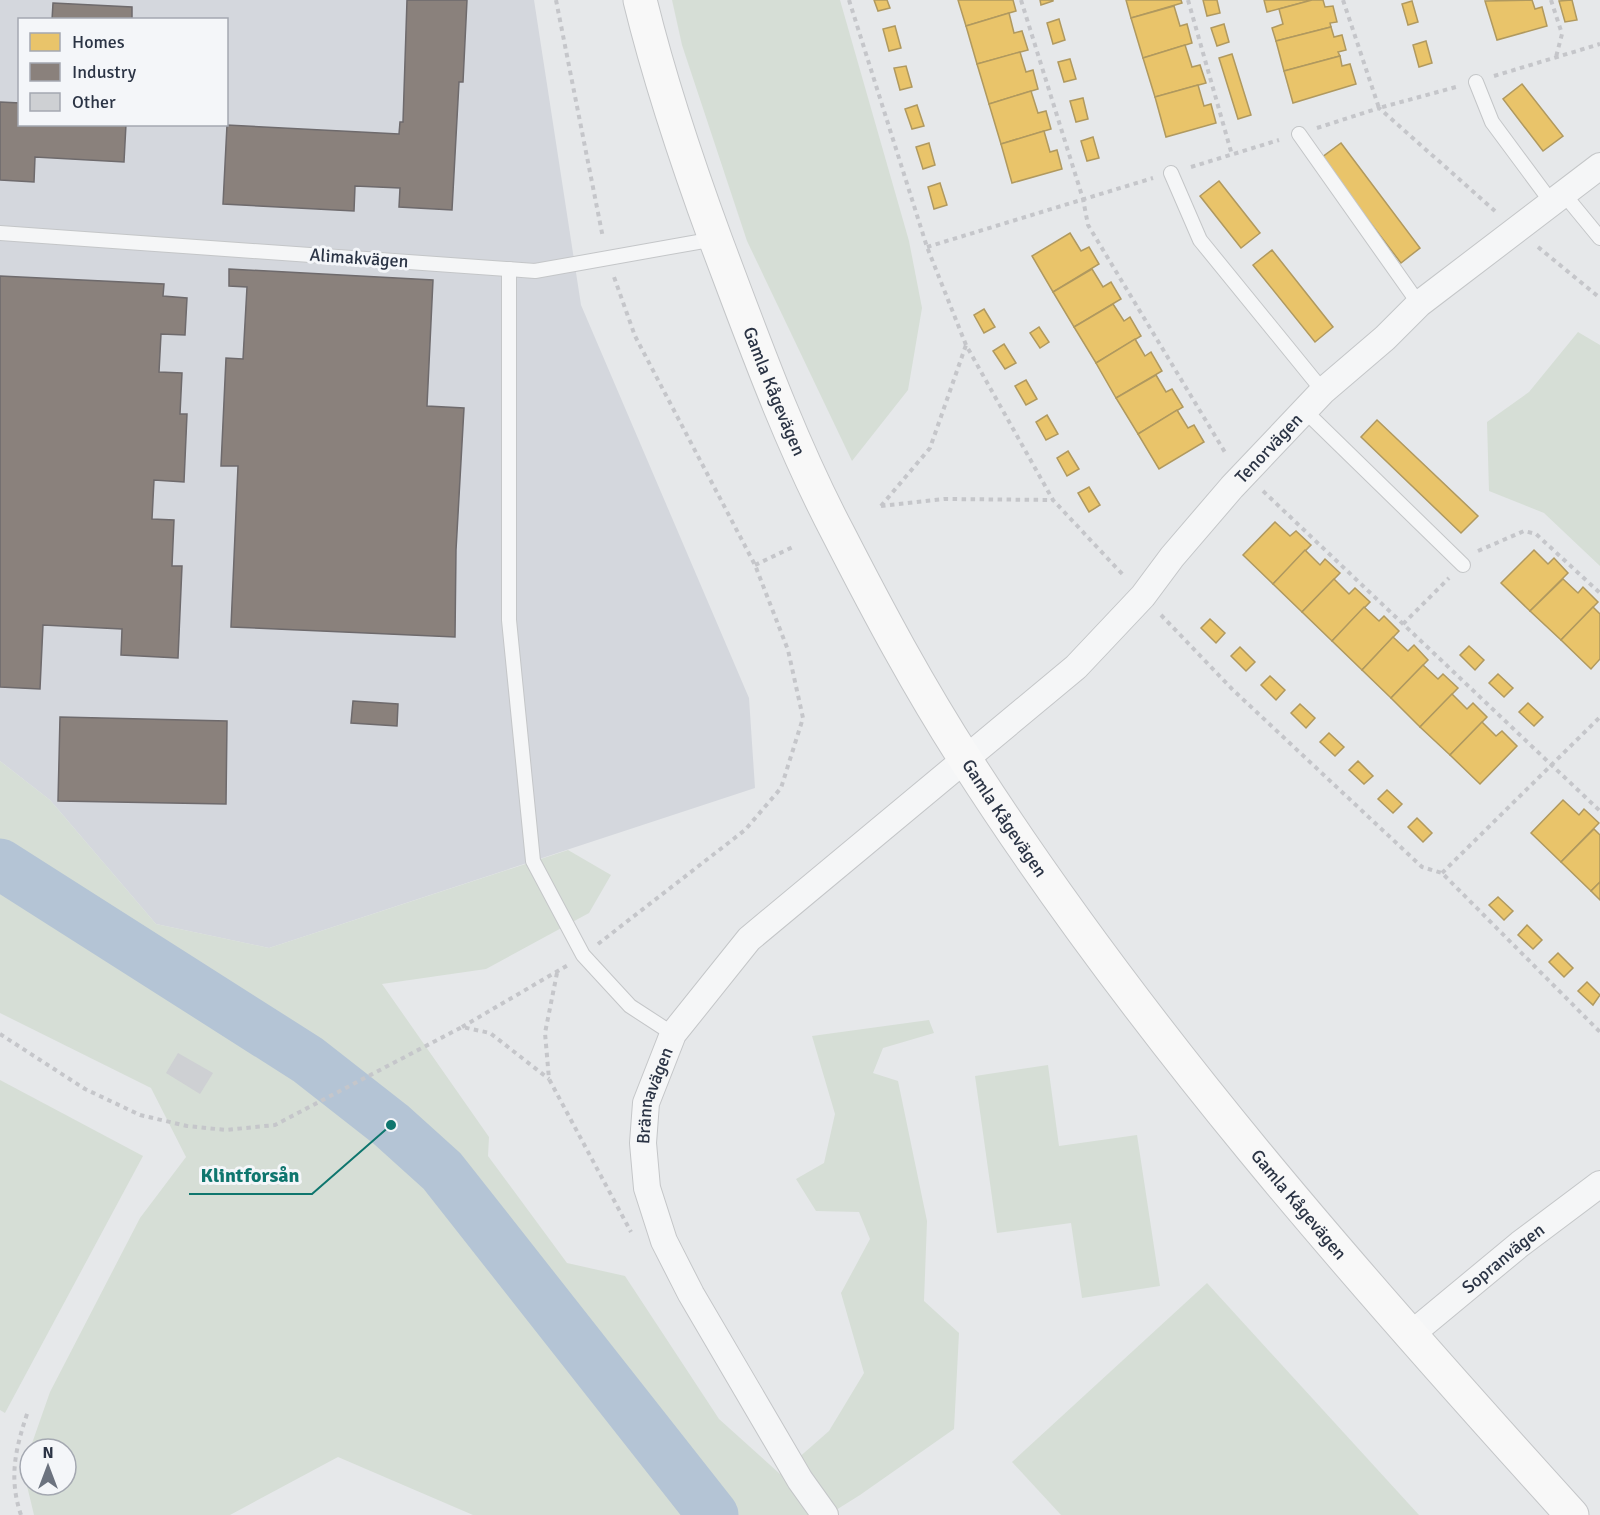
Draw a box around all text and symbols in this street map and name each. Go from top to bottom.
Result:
legend [18,18,228,126]
text: Homes [72,31,125,53]
text: Industry [72,61,137,83]
text: Other [72,91,116,113]
street label: Alimakvägen [309,244,409,272]
street label: Gamla Kågevägen [738,324,810,459]
street label: Tenorvägen [1230,409,1307,488]
street label: Gamla Kågevägen [957,755,1052,881]
street label: Brännavägen [632,1044,678,1145]
street label: Gamla Kågevägen [1246,1145,1351,1264]
callout: Klintforsån [189,1156,312,1194]
text: Klintforsån [201,1163,300,1188]
street label: Sopranvägen [1458,1219,1549,1298]
north arrow [18,1437,78,1497]
text: N [42,1443,54,1463]

